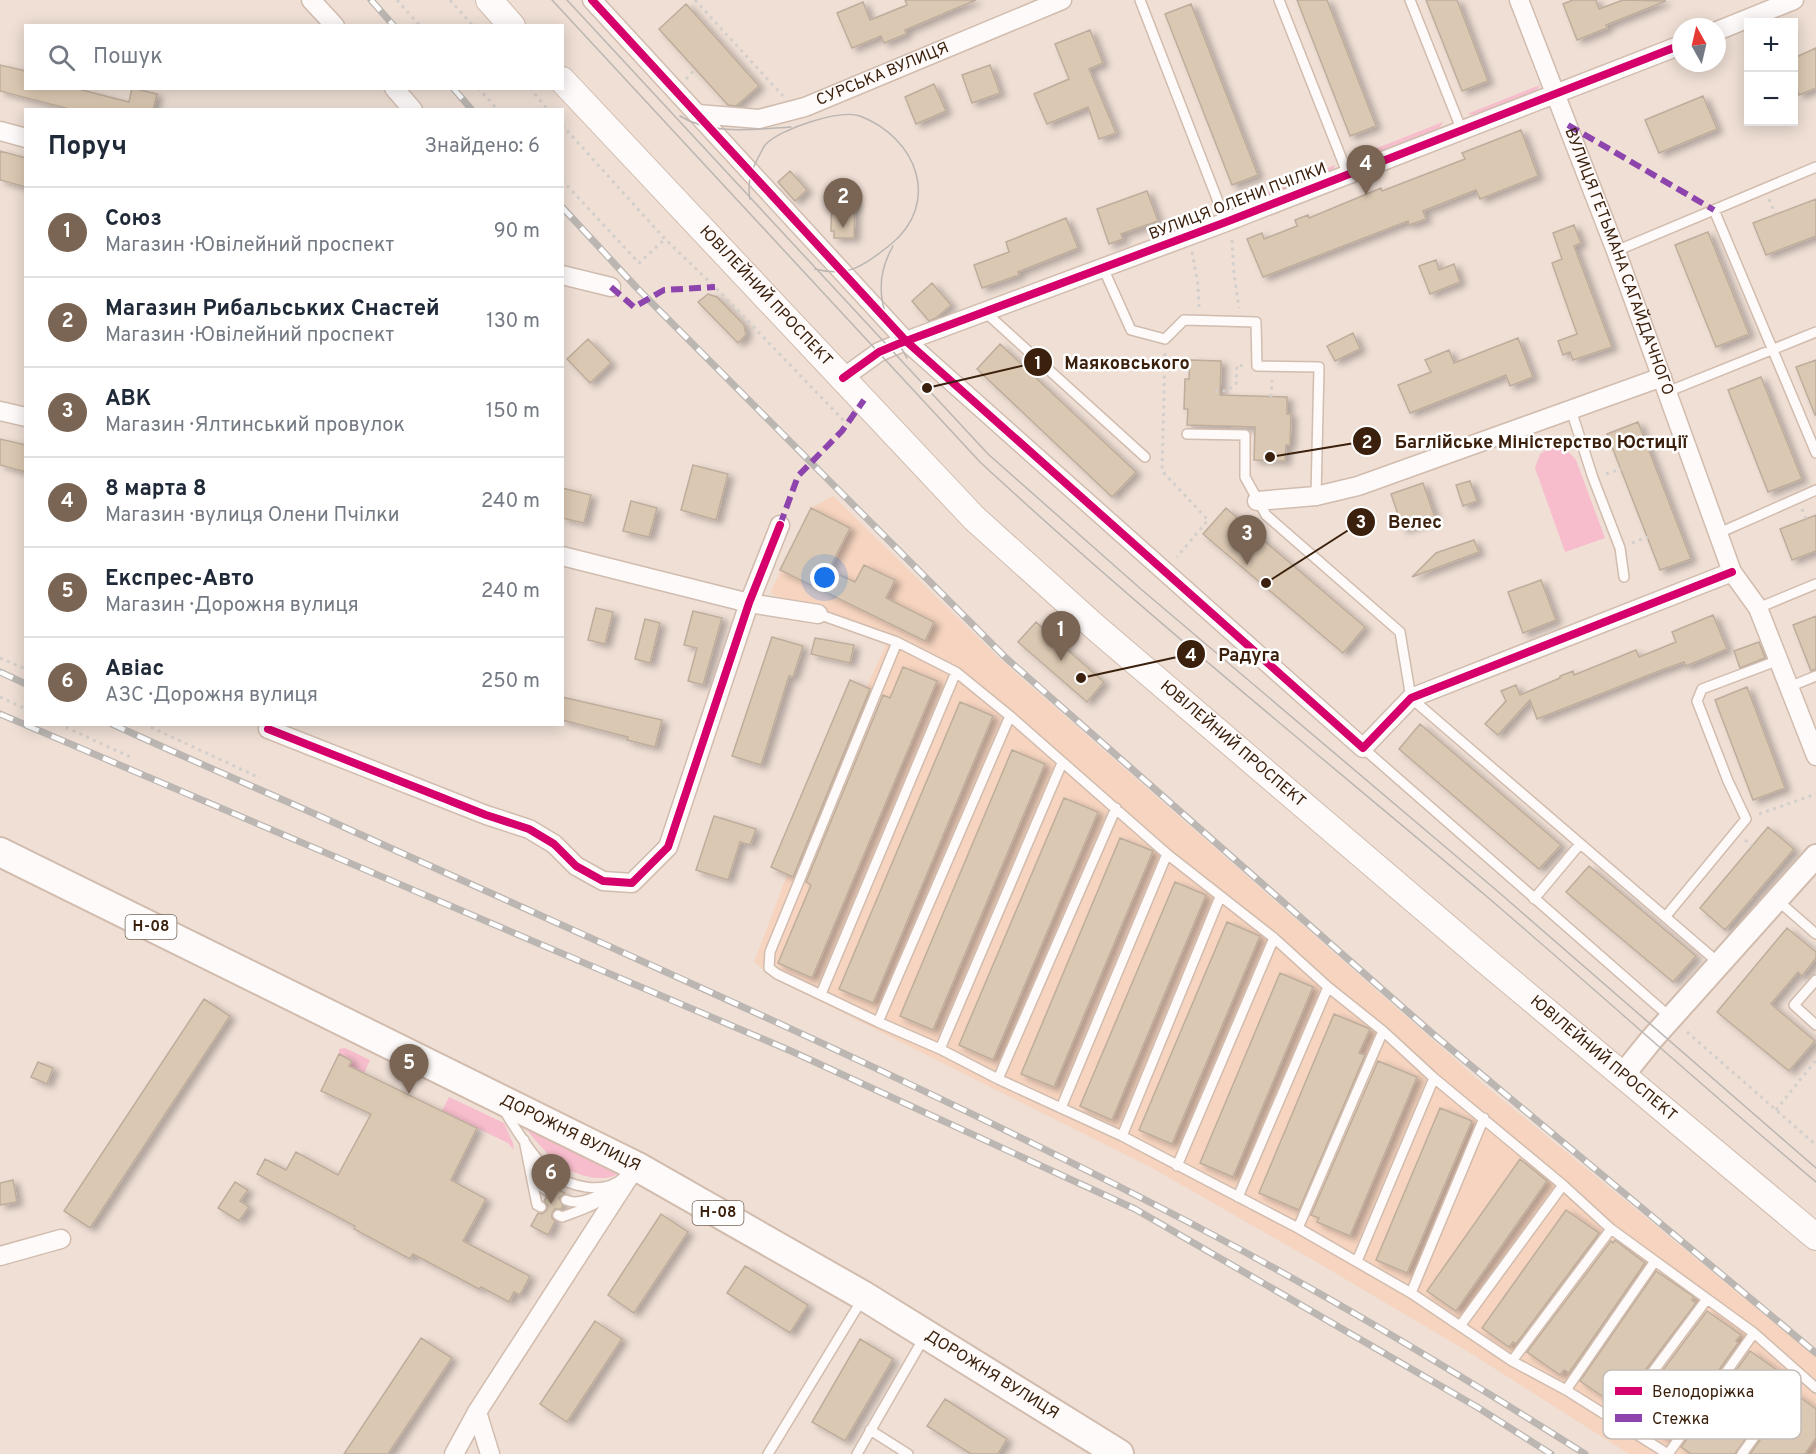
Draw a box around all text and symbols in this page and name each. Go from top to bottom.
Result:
north arrow [1672,18,1726,72]
map controls [1744,18,1798,126]
button: + [1744,18,1798,72]
search box [24,24,564,90]
street label: СУРСЬКА ВУЛИЦЯ [813,38,952,111]
icon: search [45,41,78,74]
text: Пошук [93,44,163,71]
button: − [1744,72,1798,126]
street label: ВУЛИЦЯ ГЕТЬМАНА САГАЙДАЧНОГО [1559,125,1677,398]
text: Поруч [48,131,127,164]
text: Знайдено: 6 [425,134,540,160]
pin: 4 [1346,146,1386,195]
street label: ВУЛИЦЯ ОЛЕНИ ПЧІЛКИ [1146,159,1330,245]
pin: 2 [824,178,862,228]
text: Союз [105,206,162,233]
text: 1 [64,219,72,245]
text: 90 m [494,219,540,245]
street label: ЮВІЛЕЙНИЙ ПРОСПЕКТ [695,222,836,371]
text: Магазин · Ювілейний проспект [105,233,394,259]
text: Магазин Рибальських Снастей [105,296,440,323]
text: 2 [61,309,74,335]
text: 130 m [486,309,540,335]
text: Магазин · Ювілейний проспект [105,323,394,349]
callout: Маяковського [1023,344,1202,380]
text: 1 [1034,353,1042,376]
text: Маяковського [1064,353,1190,376]
text: АВК [105,386,151,413]
text: 3 [62,399,74,425]
text: 150 m [486,399,540,425]
text: Магазин · Ялтинський провулок [105,413,405,439]
callout: Баглійське Міністерство Юстиції [1352,423,1699,459]
text: 2 [1361,432,1373,455]
text: Баглійське Міністерство Юстиції [1395,432,1688,455]
text: 8 марта 8 [105,476,207,503]
text: 4 [61,489,74,515]
text: 240 m [481,489,540,515]
text: Магазин · вулиця Олени Пчілки [105,503,400,529]
callout: Велес [1346,504,1454,540]
text: 3 [1356,512,1366,535]
text: Велес [1388,512,1442,535]
pin: 3 [1228,516,1266,565]
your location [810,563,839,592]
text: Експрес-Авто [105,566,254,593]
text: 5 [61,579,74,605]
text: 240 m [481,579,540,605]
text: Магазин · Дорожня вулиця [105,593,359,619]
pin: 1 [1042,612,1080,661]
callout: Радуга [1176,636,1292,672]
text: 4 [1185,645,1197,668]
text: Радуга [1218,645,1280,668]
text: Авіас [105,656,164,683]
text: 6 [61,669,74,695]
text: 250 m [481,669,540,695]
street label: ЮВІЛЕЙНИЙ ПРОСПЕКТ [1155,677,1310,812]
text: АЗС · Дорожня вулиця [105,683,318,709]
road number: Н-08 [126,915,176,939]
street label: ЮВІЛЕЙНИЙ ПРОСПЕКТ [1526,992,1681,1126]
pin: 5 [390,1044,428,1094]
street label: ДОРОЖНЯ ВУЛИЦЯ [497,1091,644,1177]
pin: 6 [532,1154,570,1204]
road number: Н-08 [692,1201,744,1225]
street label: ДОРОЖНЯ ВУЛИЦЯ [921,1326,1062,1424]
legend [1603,1370,1801,1439]
text: Велодоріжка [1652,1383,1754,1403]
text: Стежка [1652,1410,1709,1430]

